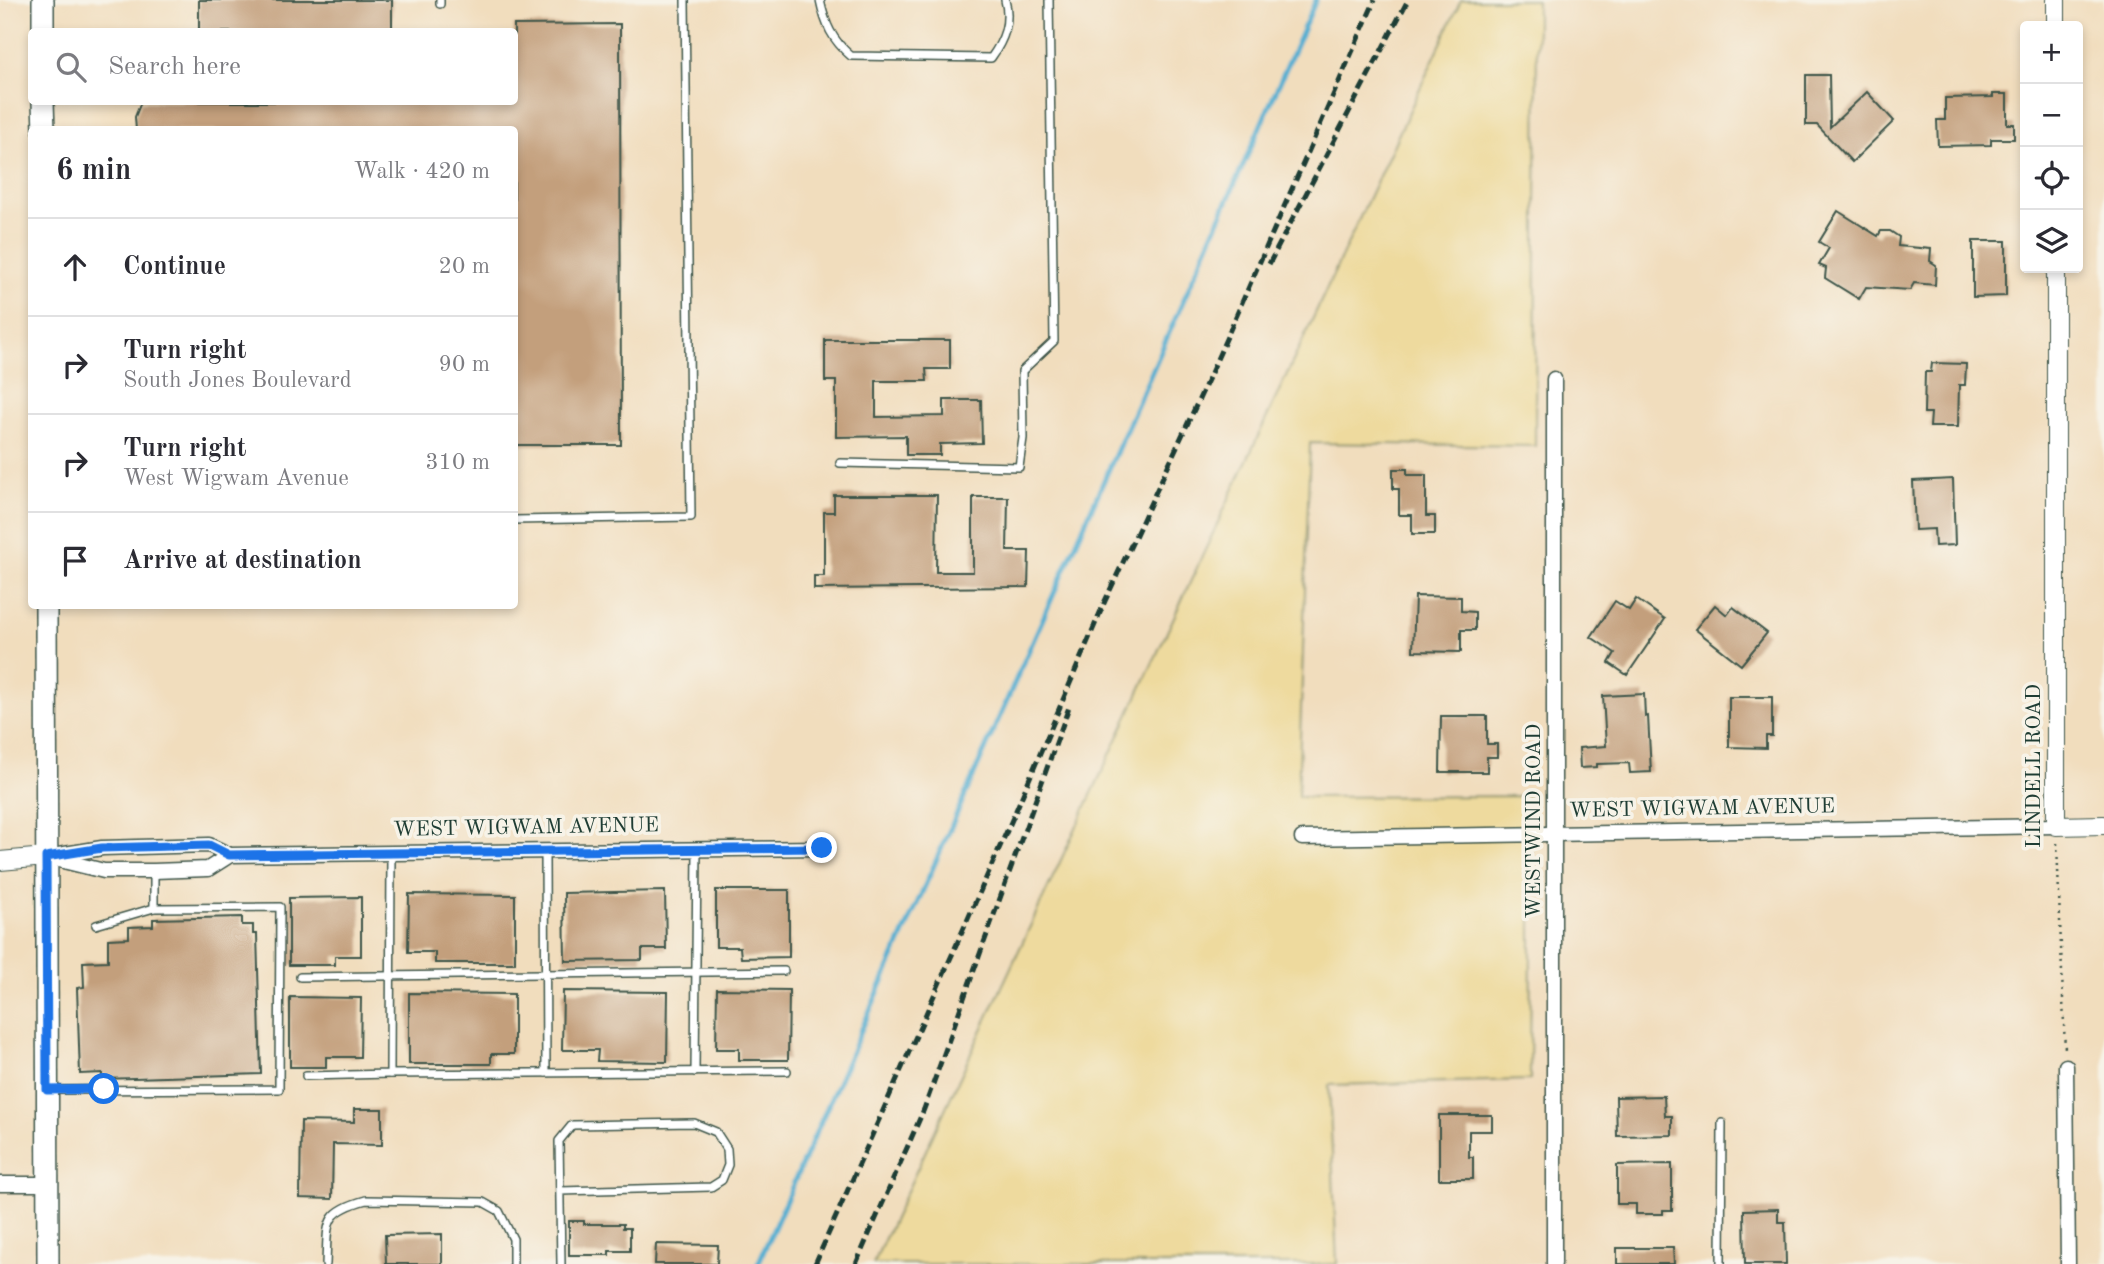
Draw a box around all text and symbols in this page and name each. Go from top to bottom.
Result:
map controls [2020,21,2083,273]
button: + [2020,21,2083,84]
search box [28,28,518,105]
icon: search [52,48,90,86]
text: Search here [108,54,241,80]
button: − [2020,84,2083,147]
button: locate [2020,147,2083,210]
text: 6 min [56,156,131,186]
text: Walk · 420 m [354,160,490,183]
button: layers [2020,210,2083,273]
icon: ahead [56,248,94,286]
text: Continue [123,254,226,280]
text: 20 m [439,255,490,278]
text: Turn right [123,338,246,364]
icon: right [56,346,94,384]
text: 90 m [439,353,490,376]
text: South Jones Boulevard [123,369,352,392]
text: Turn right [123,436,246,462]
icon: right [56,444,94,482]
text: 310 m [425,451,490,474]
text: West Wigwam Avenue [123,467,349,490]
icon: arrive [56,542,94,580]
text: Arrive at destination [123,548,362,574]
street label: LINDELL ROAD [2024,684,2045,848]
street label: WESTWIND ROAD [1524,724,1545,918]
street label: WEST WIGWAM AVENUE [1569,796,1835,822]
street label: WEST WIGWAM AVENUE [393,815,659,841]
route end [806,832,837,863]
route start [88,1073,119,1104]

